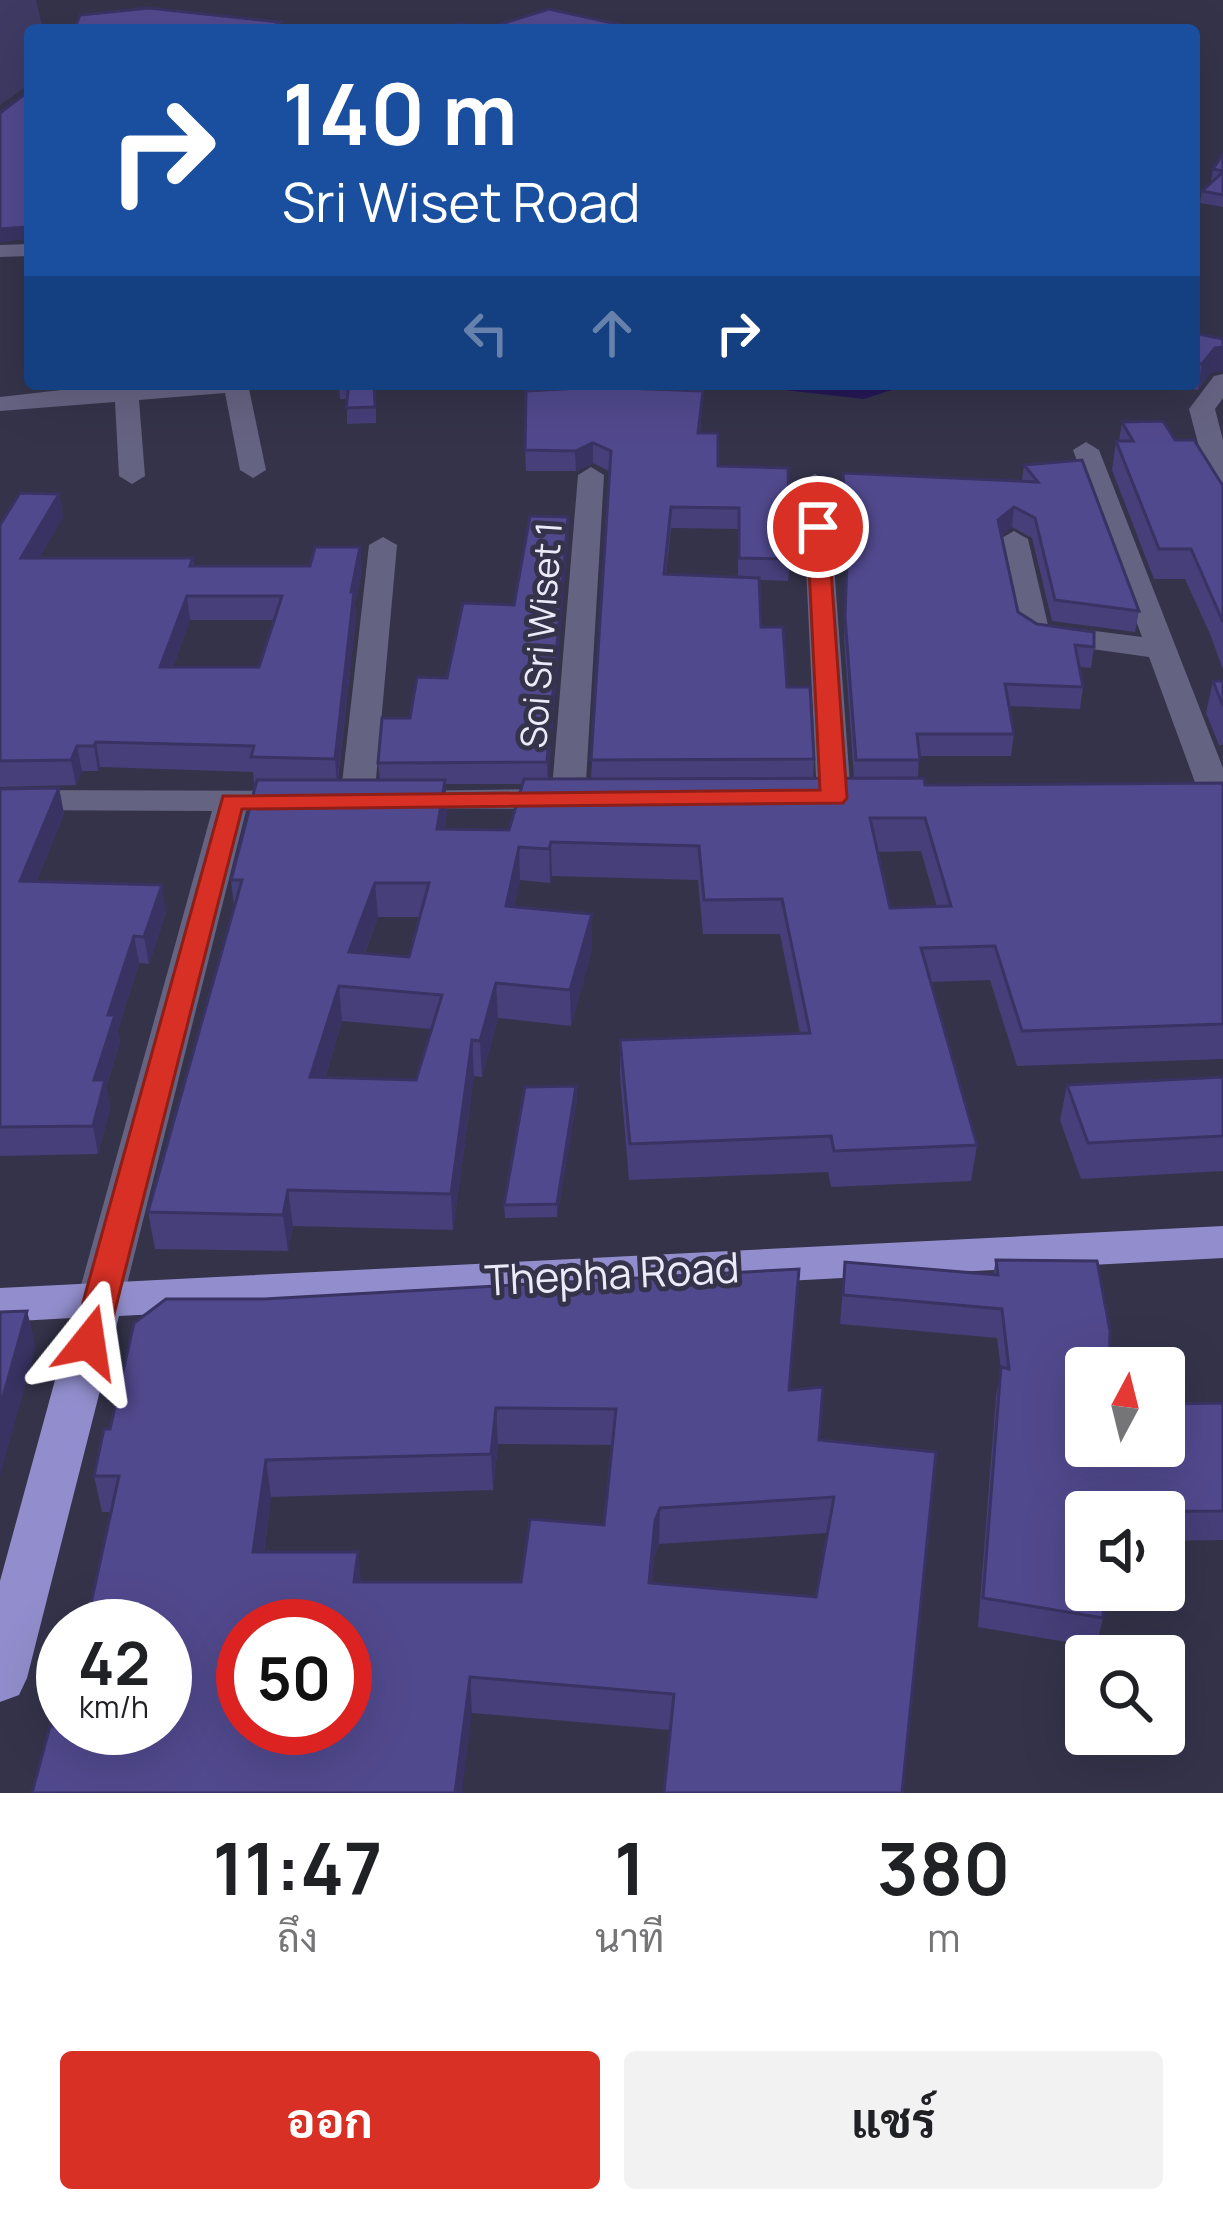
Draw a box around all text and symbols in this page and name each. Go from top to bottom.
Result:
text: 140 m [282,55,518,170]
icon: right [84,72,240,228]
text: Sri Wiset Road [282,164,641,238]
icon: left [453,300,519,366]
icon: ahead [579,300,645,366]
icon: right [705,300,771,366]
pin [767,476,869,578]
icon: arrive [785,494,851,560]
street label: Soi Sri Wiset 1 [508,520,573,750]
street label: Thepha Road [483,1237,741,1309]
position arrow [26,1279,152,1405]
north arrow [1065,1347,1185,1467]
map controls [1065,1347,1185,1755]
button: sound [1065,1491,1185,1611]
speed limit sign: 50 [216,1599,372,1755]
text: 42 [78,1621,150,1703]
button: search [1065,1635,1185,1755]
text: km/h [79,1686,149,1727]
text: 11:47 [213,1818,383,1917]
text: 1 [614,1818,646,1917]
text: 380 [877,1818,1010,1917]
text: ถึง [277,1910,318,1964]
text: นาที [595,1910,664,1964]
text: m [927,1910,960,1964]
button: ออก [60,2051,600,2189]
button: แชร์ [624,2051,1163,2189]

